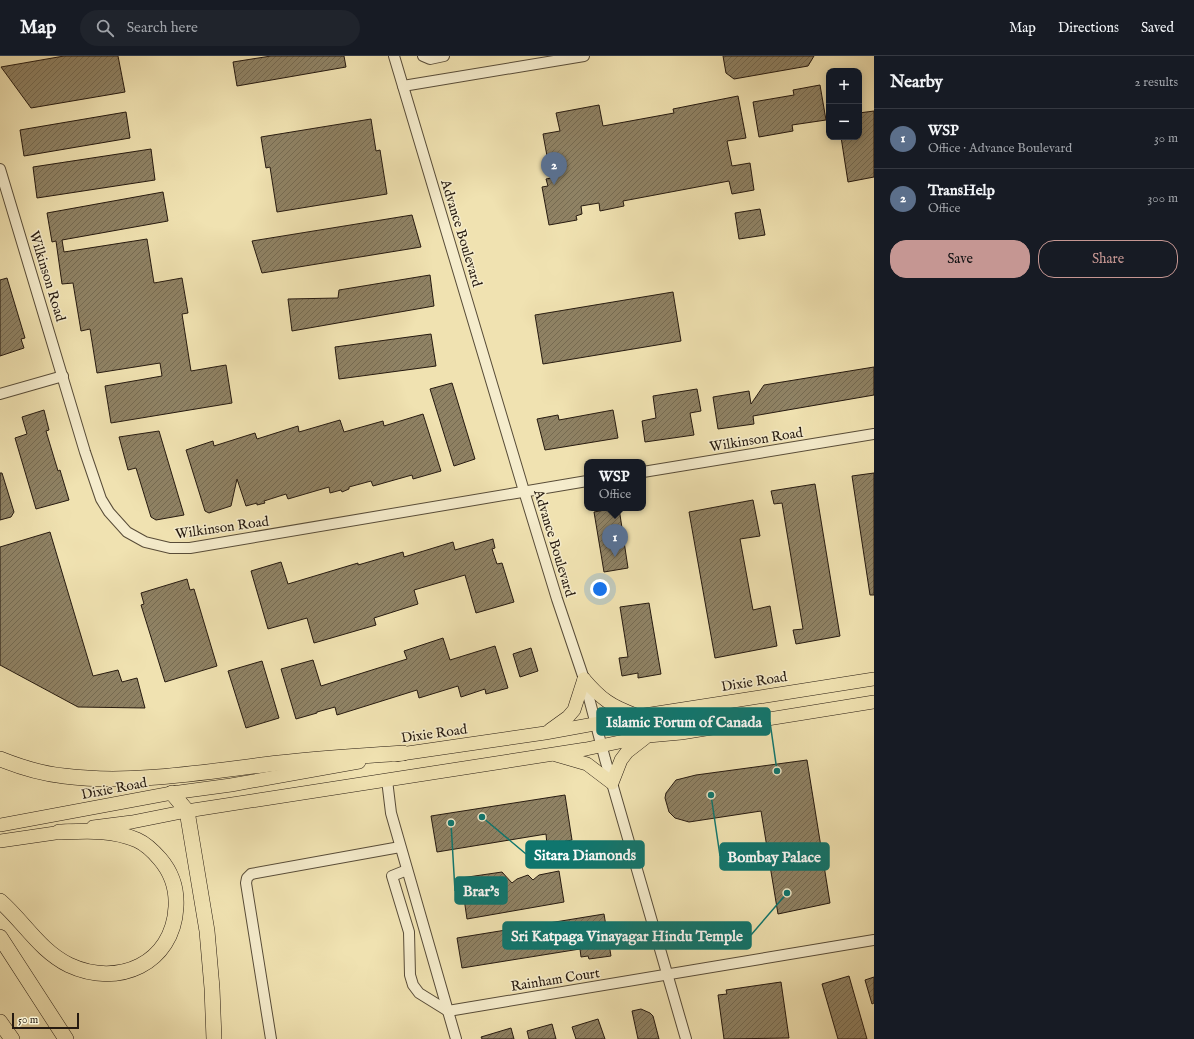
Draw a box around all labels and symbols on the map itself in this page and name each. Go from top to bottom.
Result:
pin: 2 [541,152,567,185]
street label: Advance Boulevard [436,177,486,290]
street label: Wilkinson Road [25,229,70,324]
street label: Wilkinson Road [708,424,805,456]
street label: Advance Boulevard [529,487,579,600]
street label: Wilkinson Road [174,512,271,543]
pin: 1 [602,524,628,557]
your location [590,579,610,599]
street label: Dixie Road [720,668,789,696]
callout: Islamic Forum of Canada [597,708,770,735]
text: Islamic Forum of Canada [606,713,763,732]
street label: Dixie Road [400,720,469,748]
street label: Dixie Road [80,774,149,804]
callout: Sitara Diamonds [526,841,644,868]
callout: Bombay Palace [720,843,829,870]
text: Sitara Diamonds [534,846,637,865]
text: Bombay Palace [727,848,821,867]
callout: Brar's [455,877,507,904]
text: Brar's [463,882,500,901]
callout: Sri Katpaga Vinayagar Hindu Temple [503,922,751,949]
text: Sri Katpaga Vinayagar Hindu Temple [511,927,743,946]
street label: Rainham Court [509,964,601,996]
scale bar [12,1011,79,1030]

